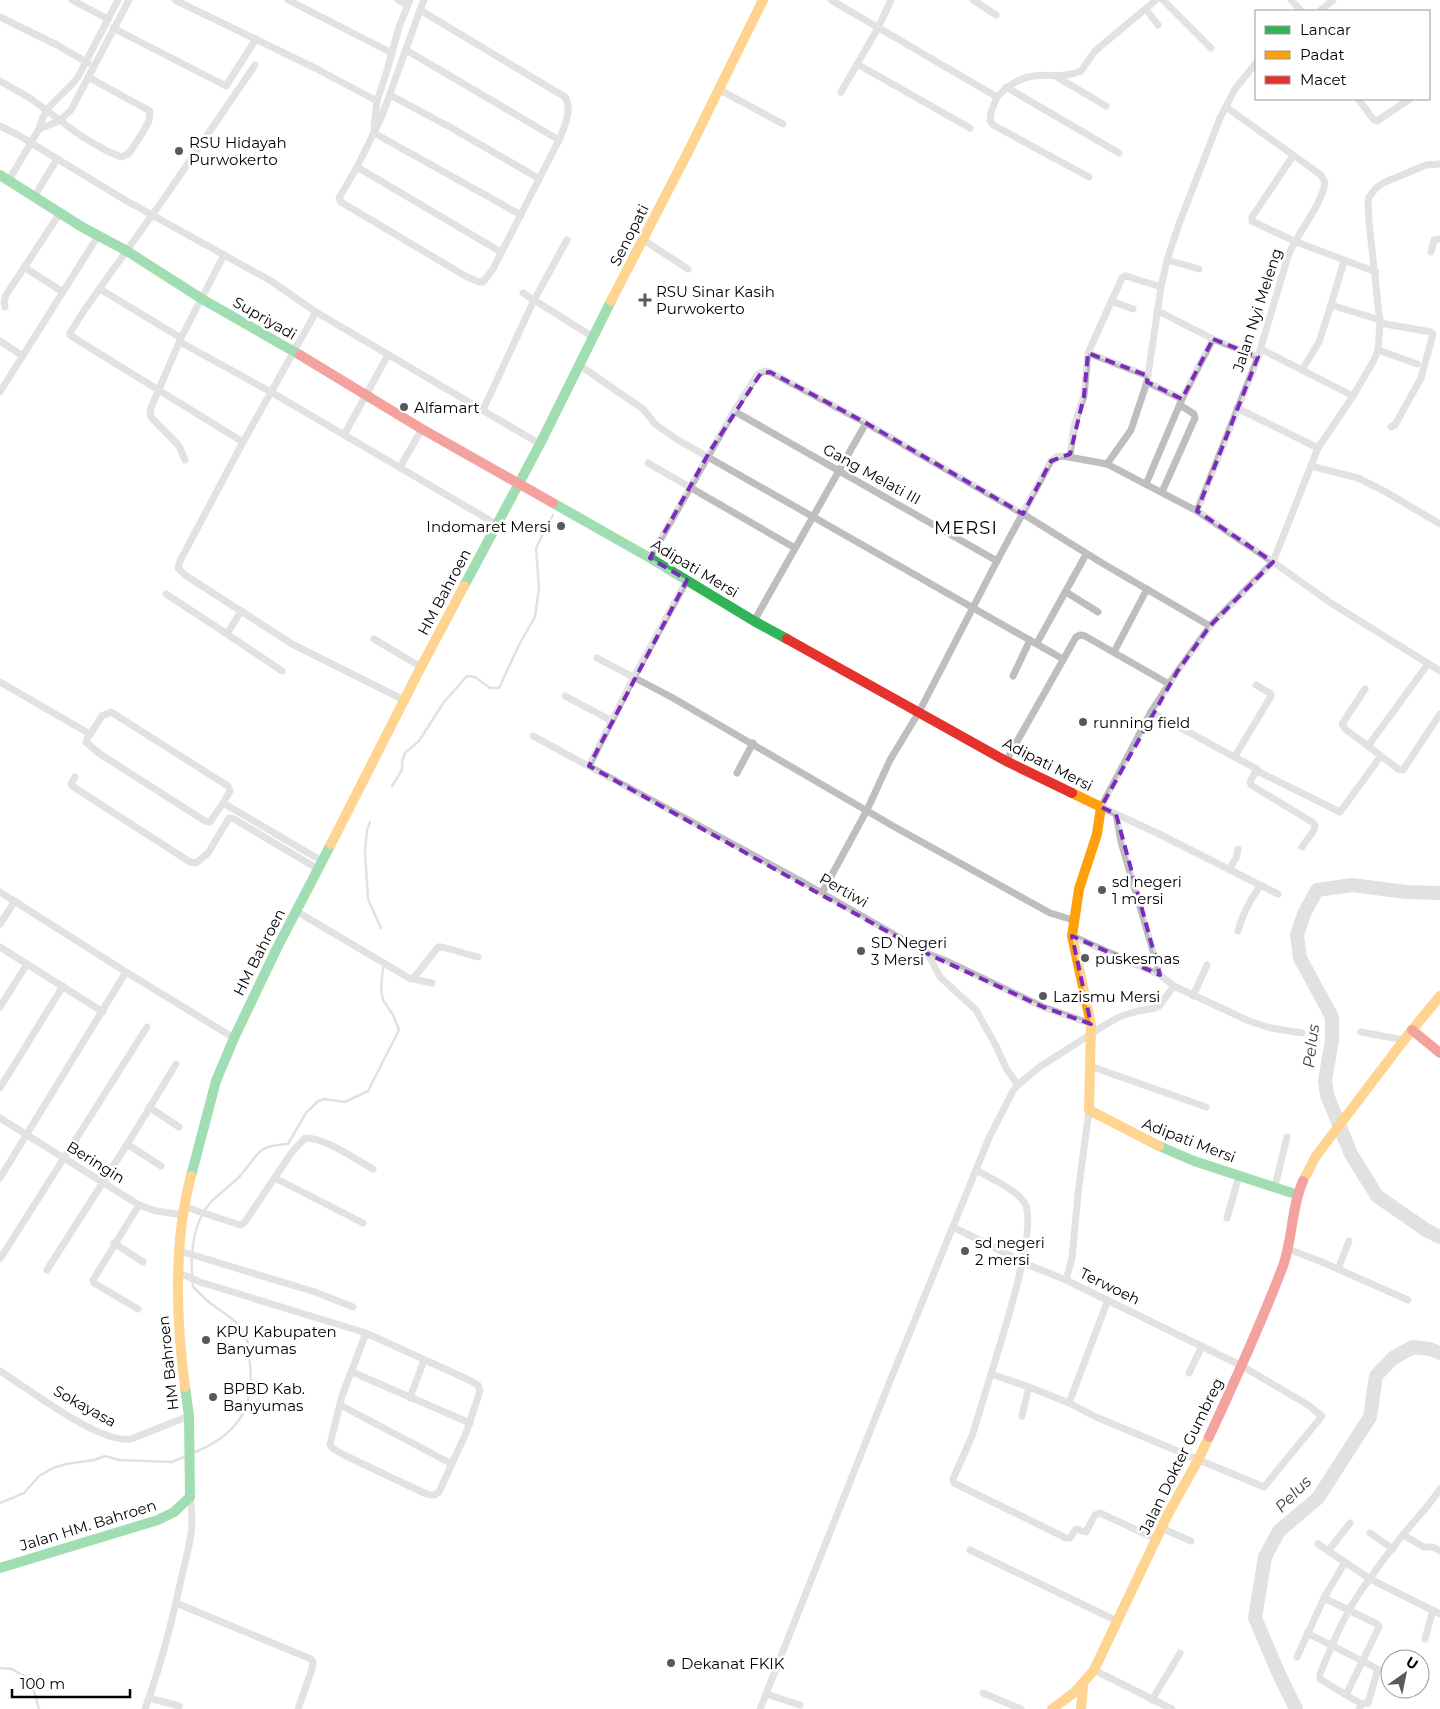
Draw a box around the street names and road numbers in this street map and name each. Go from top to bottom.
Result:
street label: Senopati [605,201,653,269]
street label: Jalan Nyi Meleng [1228,246,1286,375]
street label: Supriyadi [230,292,300,344]
street label: Gang Melati III [820,439,924,509]
street label: Adipati Mersi [648,534,742,602]
street label: HM Bahroen [413,546,475,638]
street label: Adipati Mersi [1000,733,1096,795]
street label: Pertiwi [816,868,872,912]
street label: HM Bahroen [229,905,289,999]
street label: Adipati Mersi [1140,1113,1238,1167]
street label: Beringin [63,1137,129,1187]
street label: Terwoeh [1077,1263,1143,1309]
street label: HM Bahroen [154,1315,182,1411]
street label: Jalan Dokter Gumbreg [1134,1375,1227,1538]
street label: Sokayasa [50,1381,120,1431]
street label: Jalan HM. Bahroen [17,1495,159,1555]

